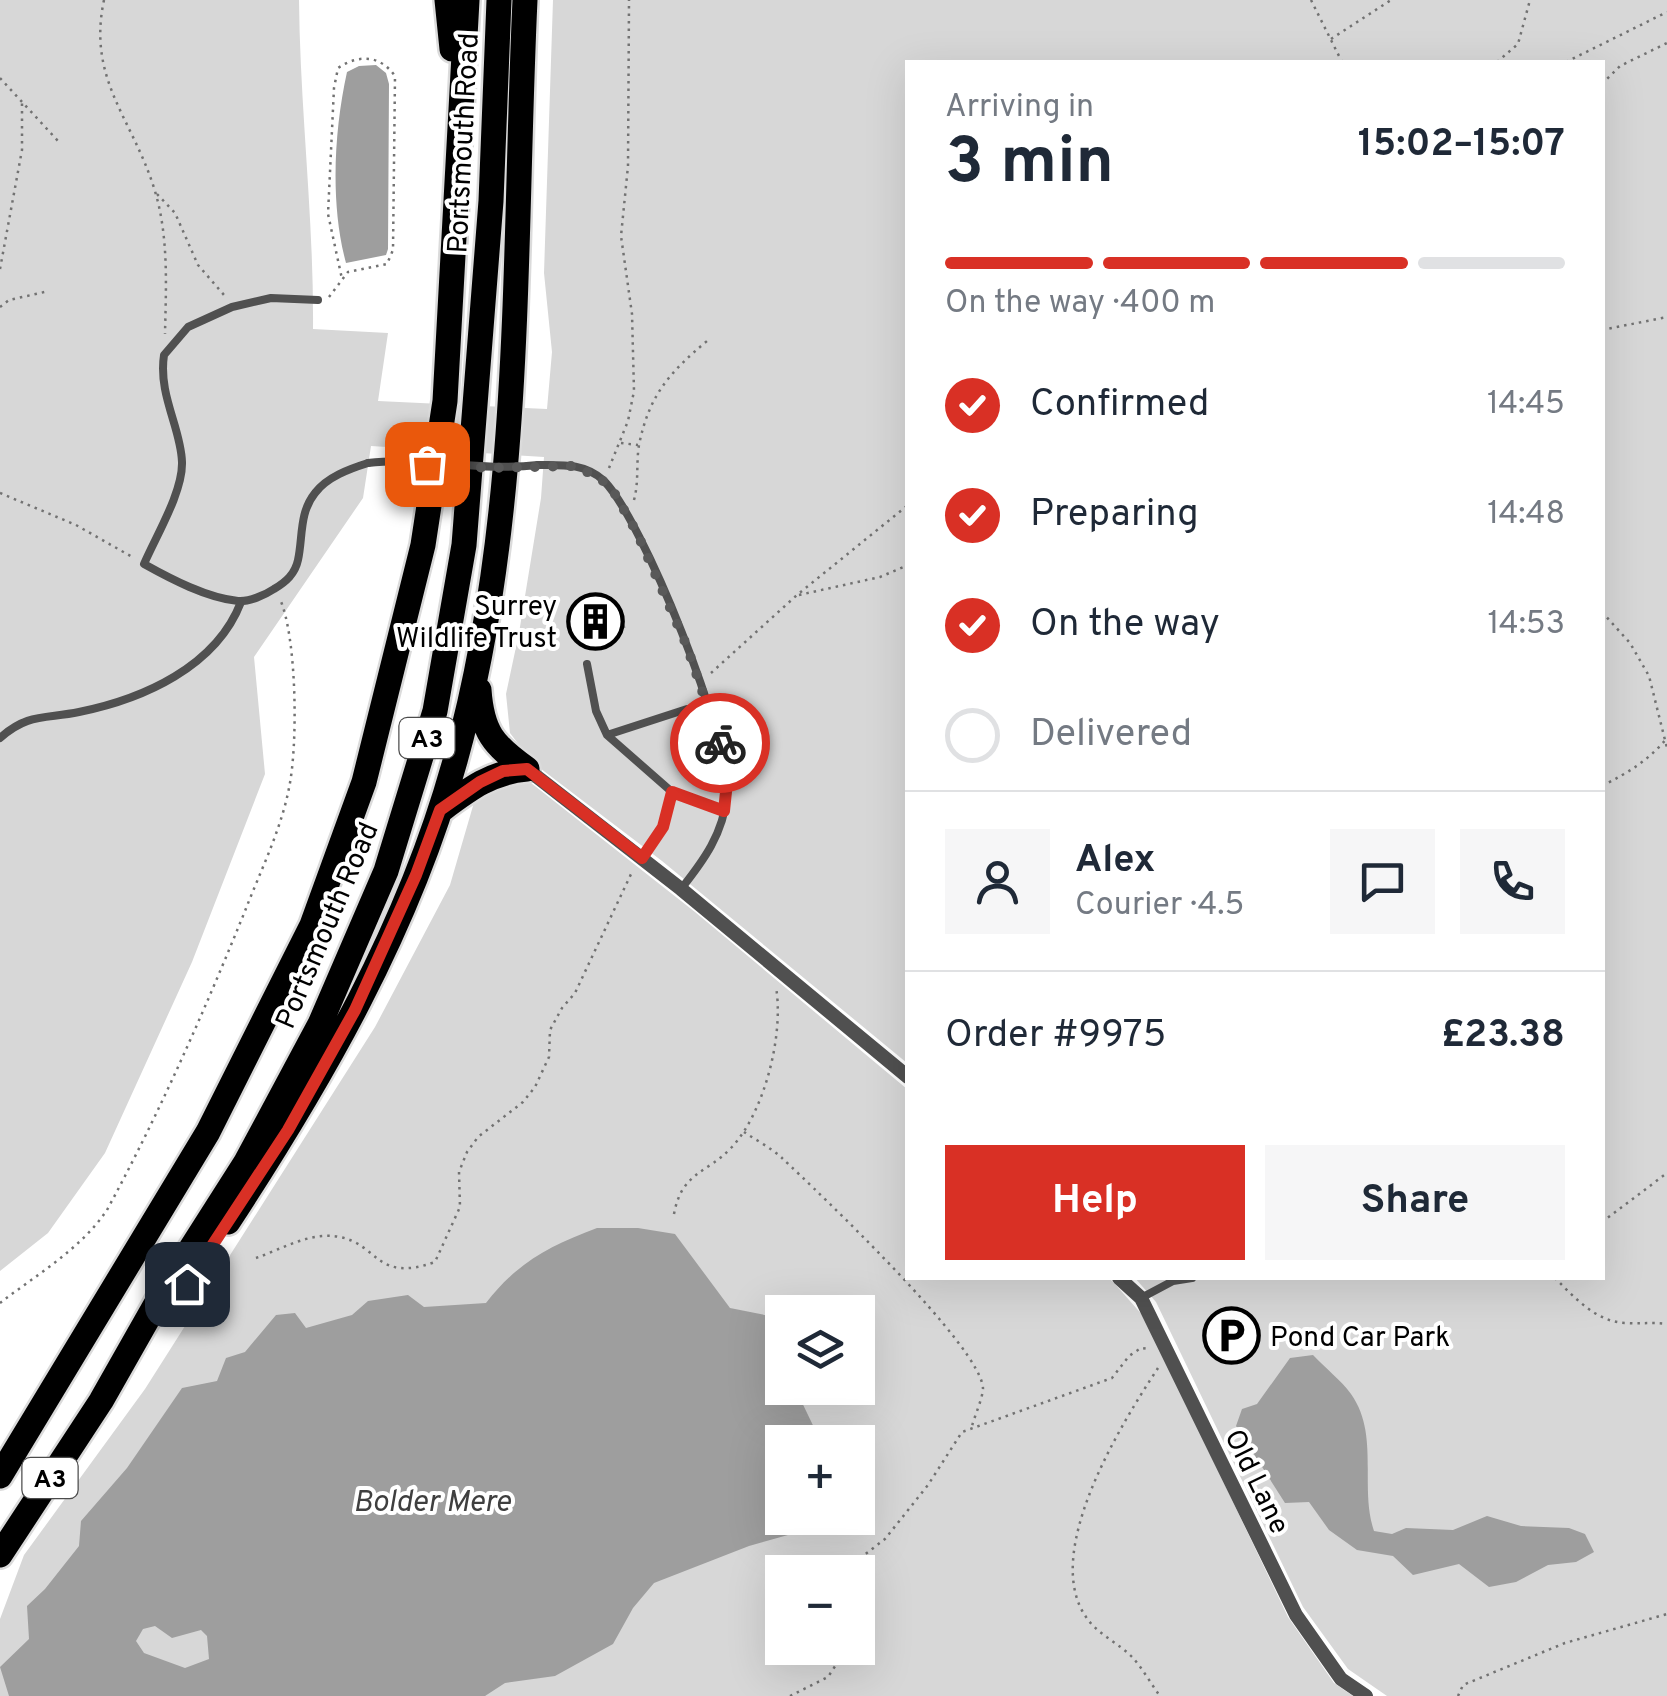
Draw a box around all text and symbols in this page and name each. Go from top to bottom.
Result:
street label: Portsmouth Road [441,32,489,254]
text: Arriving in [945,88,1094,128]
text: 15:02–15:07 [1358,121,1565,170]
text: 3 min [945,124,1114,206]
text: On the way · 400 m [945,284,1215,324]
icon: check [945,378,1000,433]
text: Confirmed [1030,381,1209,430]
text: 14:45 [1487,385,1565,425]
pin [385,422,470,507]
icon: bag [400,437,455,492]
icon: check [945,488,1000,543]
text: Preparing [1030,491,1199,540]
text: 14:48 [1487,495,1565,535]
place label: Surrey Wildlife Trust [396,590,557,658]
building icon: Surrey Wildlife Trust [566,591,626,651]
icon: check [945,598,1000,653]
text: On the way [1030,601,1220,650]
text: 14:53 [1487,605,1565,645]
courier [670,693,770,793]
text: Delivered [1030,711,1192,760]
icon: bike [693,716,748,771]
road number: A3 [400,718,454,758]
street label: Portsmouth Road [269,818,388,1035]
button: person [945,829,1050,934]
button: chat [1330,829,1435,934]
button: phone [1460,829,1565,934]
text: Alex [1075,837,1155,886]
text: Courier · 4.5 [1075,886,1244,926]
text: Order #9975 [945,1012,1166,1061]
text: £23.38 [1441,1012,1565,1061]
button: Help [945,1145,1245,1260]
button: Share [1265,1145,1565,1260]
pin [145,1242,230,1327]
icon: home [160,1257,215,1312]
map controls [765,1295,875,1665]
button: layers [765,1295,875,1405]
parking icon: Pond Car Park [1201,1306,1261,1366]
place label: Pond Car Park [1270,1321,1450,1357]
street label: Old Lane [1215,1424,1296,1541]
button: + [765,1425,875,1535]
road number: A3 [22,1458,78,1498]
water label: Bolder Mere [353,1485,511,1522]
button: − [765,1555,875,1665]

